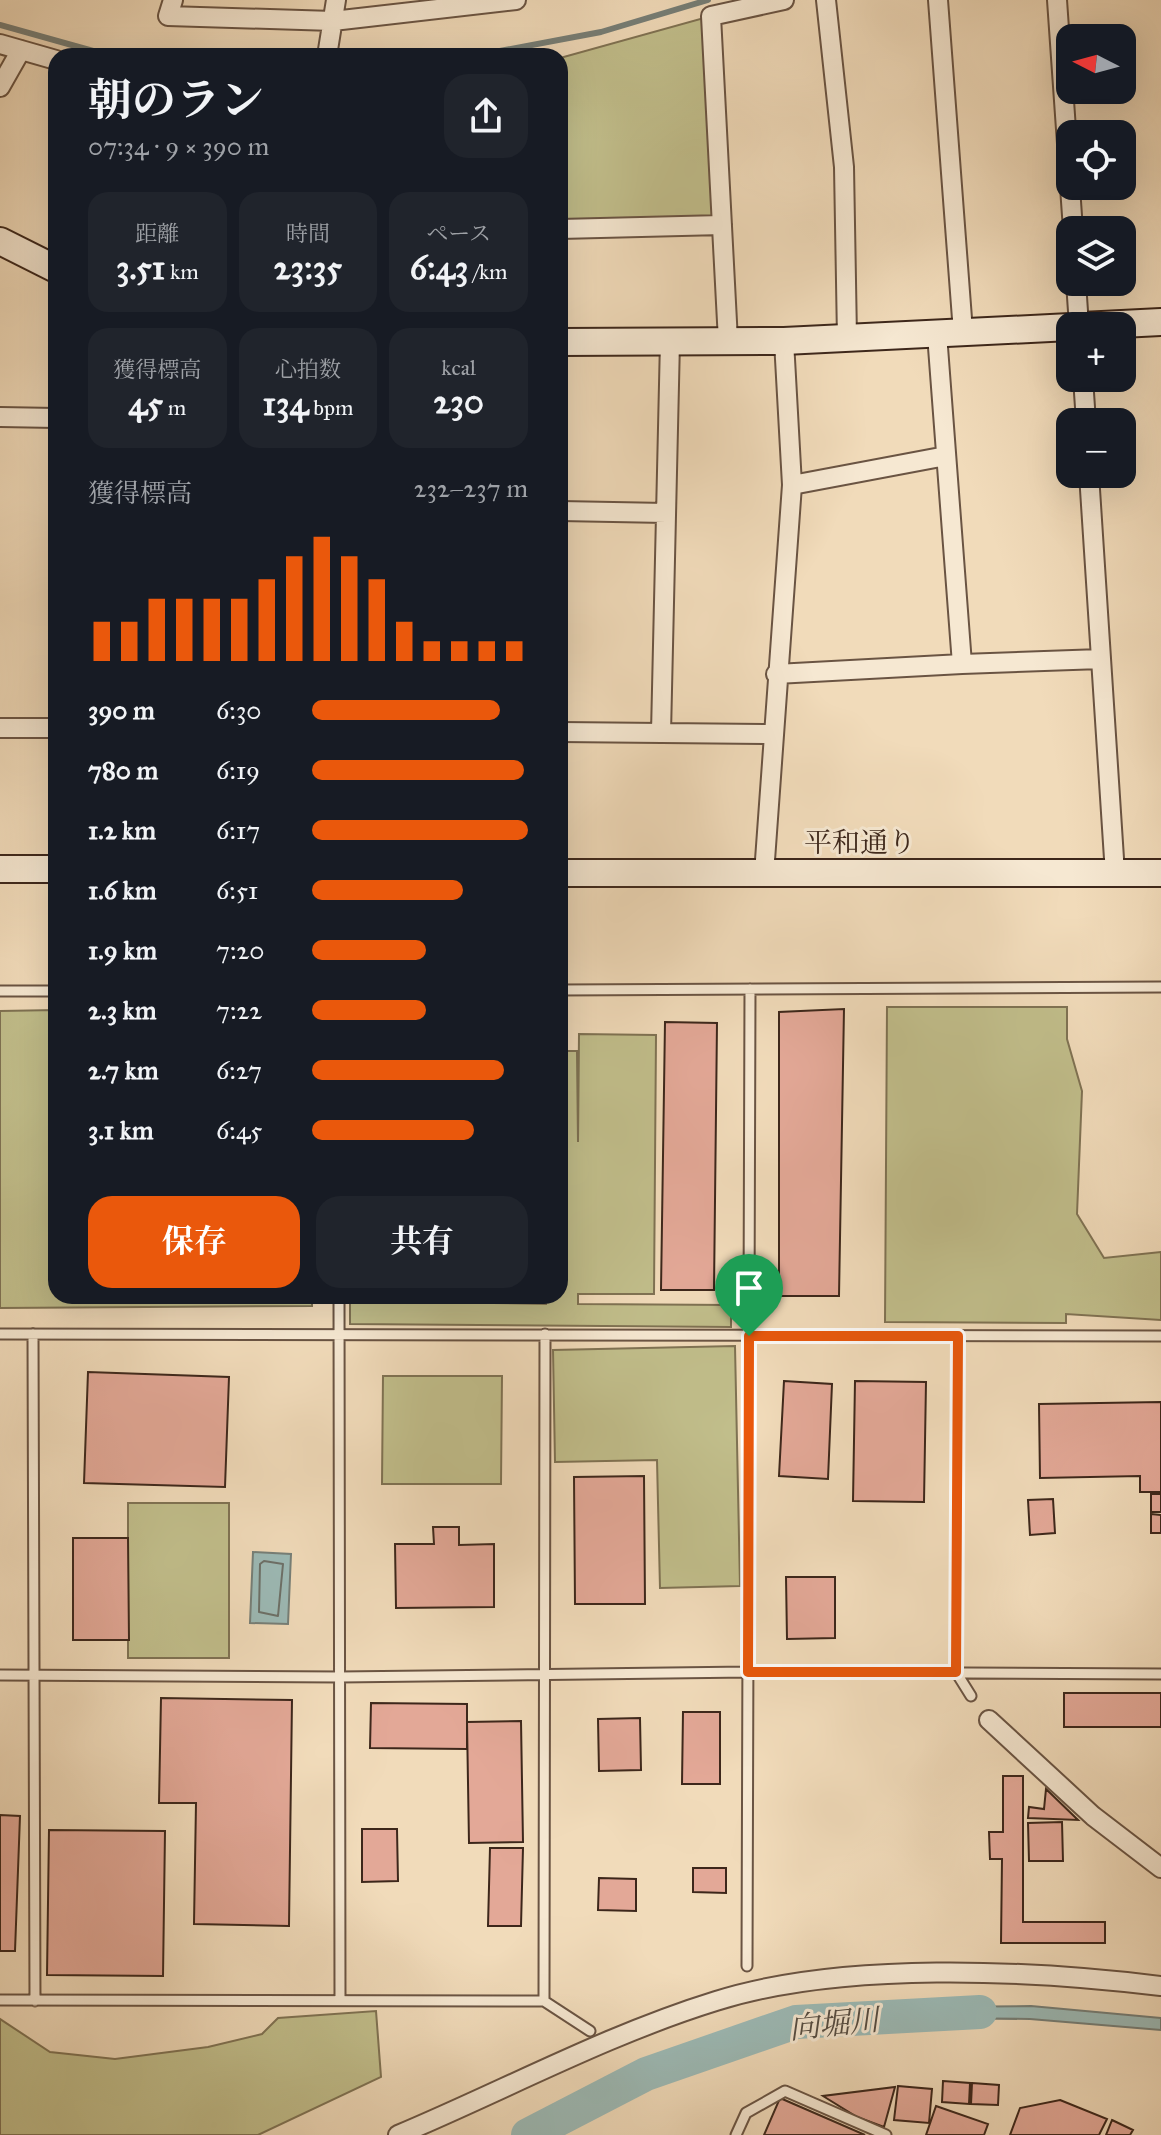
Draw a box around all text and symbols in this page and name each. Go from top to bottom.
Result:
north arrow [1056,24,1136,104]
map controls [1056,24,1136,488]
text: 朝のラン [88,73,264,127]
button: share [444,74,528,158]
button: locate [1056,120,1136,200]
text: 07:34 · 9 × 390 m [88,130,269,162]
button: layers [1056,216,1136,296]
text: 距離 [135,220,179,247]
text: 時間 [286,220,330,247]
text: ペース [426,220,491,247]
text: 3.51 [116,247,165,288]
text: 23:35 [274,247,342,288]
text: 6:43 [410,247,468,288]
text: km [165,258,199,285]
text: /km [468,258,508,285]
button: + [1056,312,1136,392]
text: kcal [441,354,476,381]
text: 獲得標高 [113,356,201,383]
text: 心拍数 [275,356,341,383]
text: 230 [434,381,484,422]
text: 45 [128,383,163,424]
text: 134 [263,383,309,424]
text: m [163,394,186,421]
text: bpm [309,394,353,421]
button: − [1056,408,1136,488]
text: 232–237 m [414,472,528,504]
text: 獲得標高 [88,477,192,509]
text: 390 m [88,694,155,726]
text: 6:30 [216,694,261,726]
text: 780 m [88,754,158,786]
text: 6:19 [216,754,260,786]
text: 1.2 km [88,814,156,846]
text: 6:17 [216,814,260,846]
street label: 平和通り [804,825,916,860]
text: 1.6 km [88,874,157,906]
text: 6:51 [216,874,258,906]
text: 1.9 km [88,934,157,966]
text: 7:20 [216,934,264,966]
text: 2.3 km [88,994,157,1026]
text: 7:22 [216,994,262,1026]
text: 2.7 km [88,1054,159,1086]
text: 6:27 [216,1054,262,1086]
text: 3.1 km [88,1114,154,1146]
text: 6:45 [216,1114,262,1146]
button: 保存 [88,1196,300,1288]
button: 共有 [316,1196,528,1288]
pin [715,1254,783,1336]
icon: arrive [727,1266,771,1310]
water label: 向堀川 [787,2001,884,2047]

